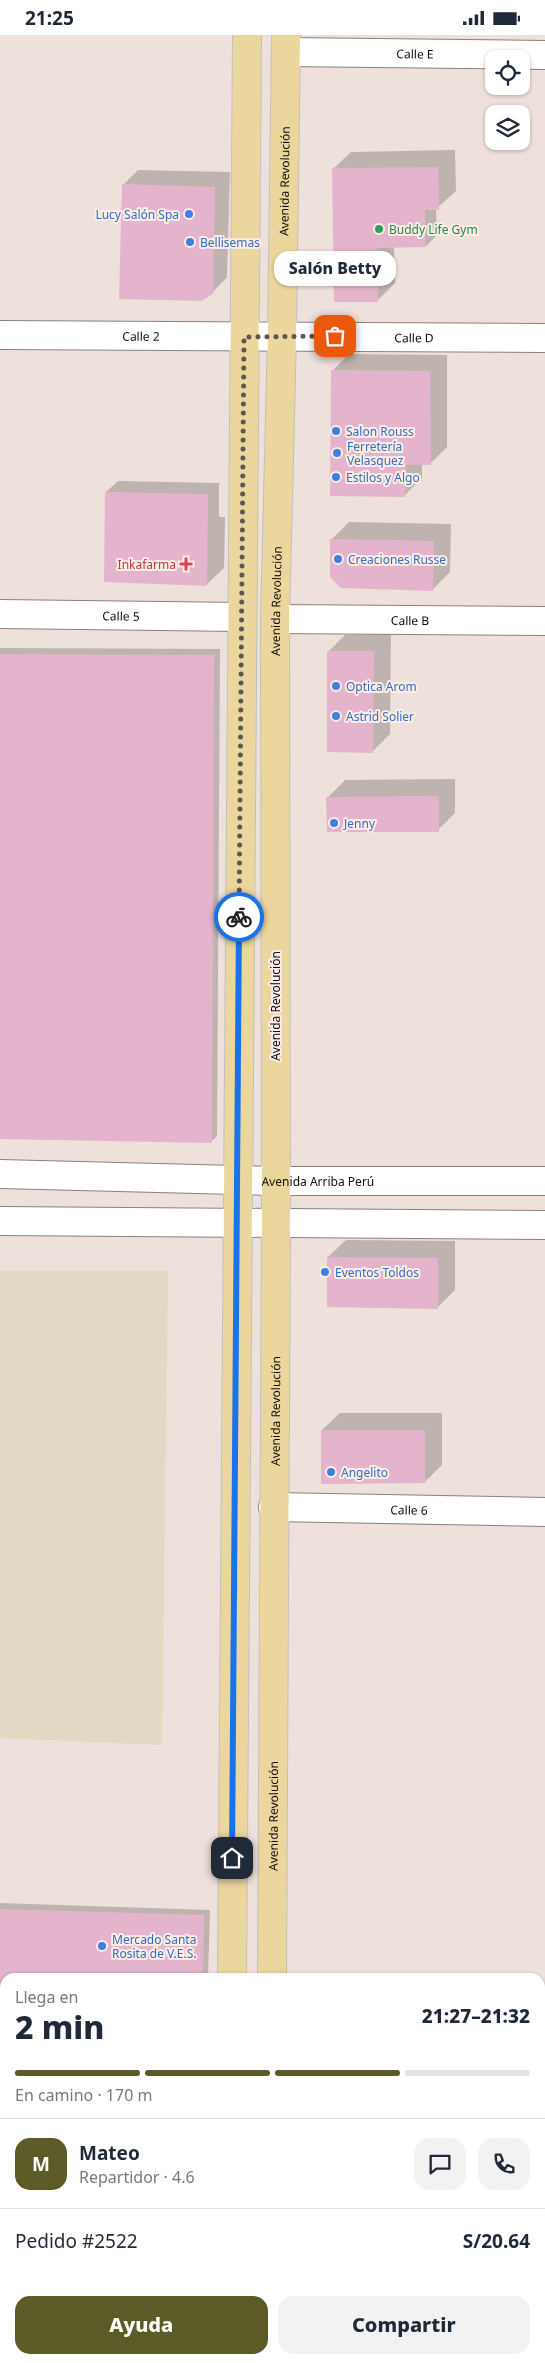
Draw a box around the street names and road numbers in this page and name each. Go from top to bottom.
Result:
street label: Calle E [396,45,434,62]
street label: Avenida Revolución [275,126,293,236]
street label: Calle 2 [122,327,160,344]
street label: Calle D [394,329,434,346]
street label: Avenida Revolución [266,546,285,656]
street label: Calle 5 [102,607,140,624]
street label: Calle B [391,611,429,629]
street label: Avenida Revolución [267,951,284,1061]
street label: Avenida Arriba Perú [261,1172,374,1190]
street label: Avenida Revolución [266,1356,284,1466]
street label: Calle 6 [390,1501,428,1518]
street label: Avenida Revolución [264,1761,282,1871]

